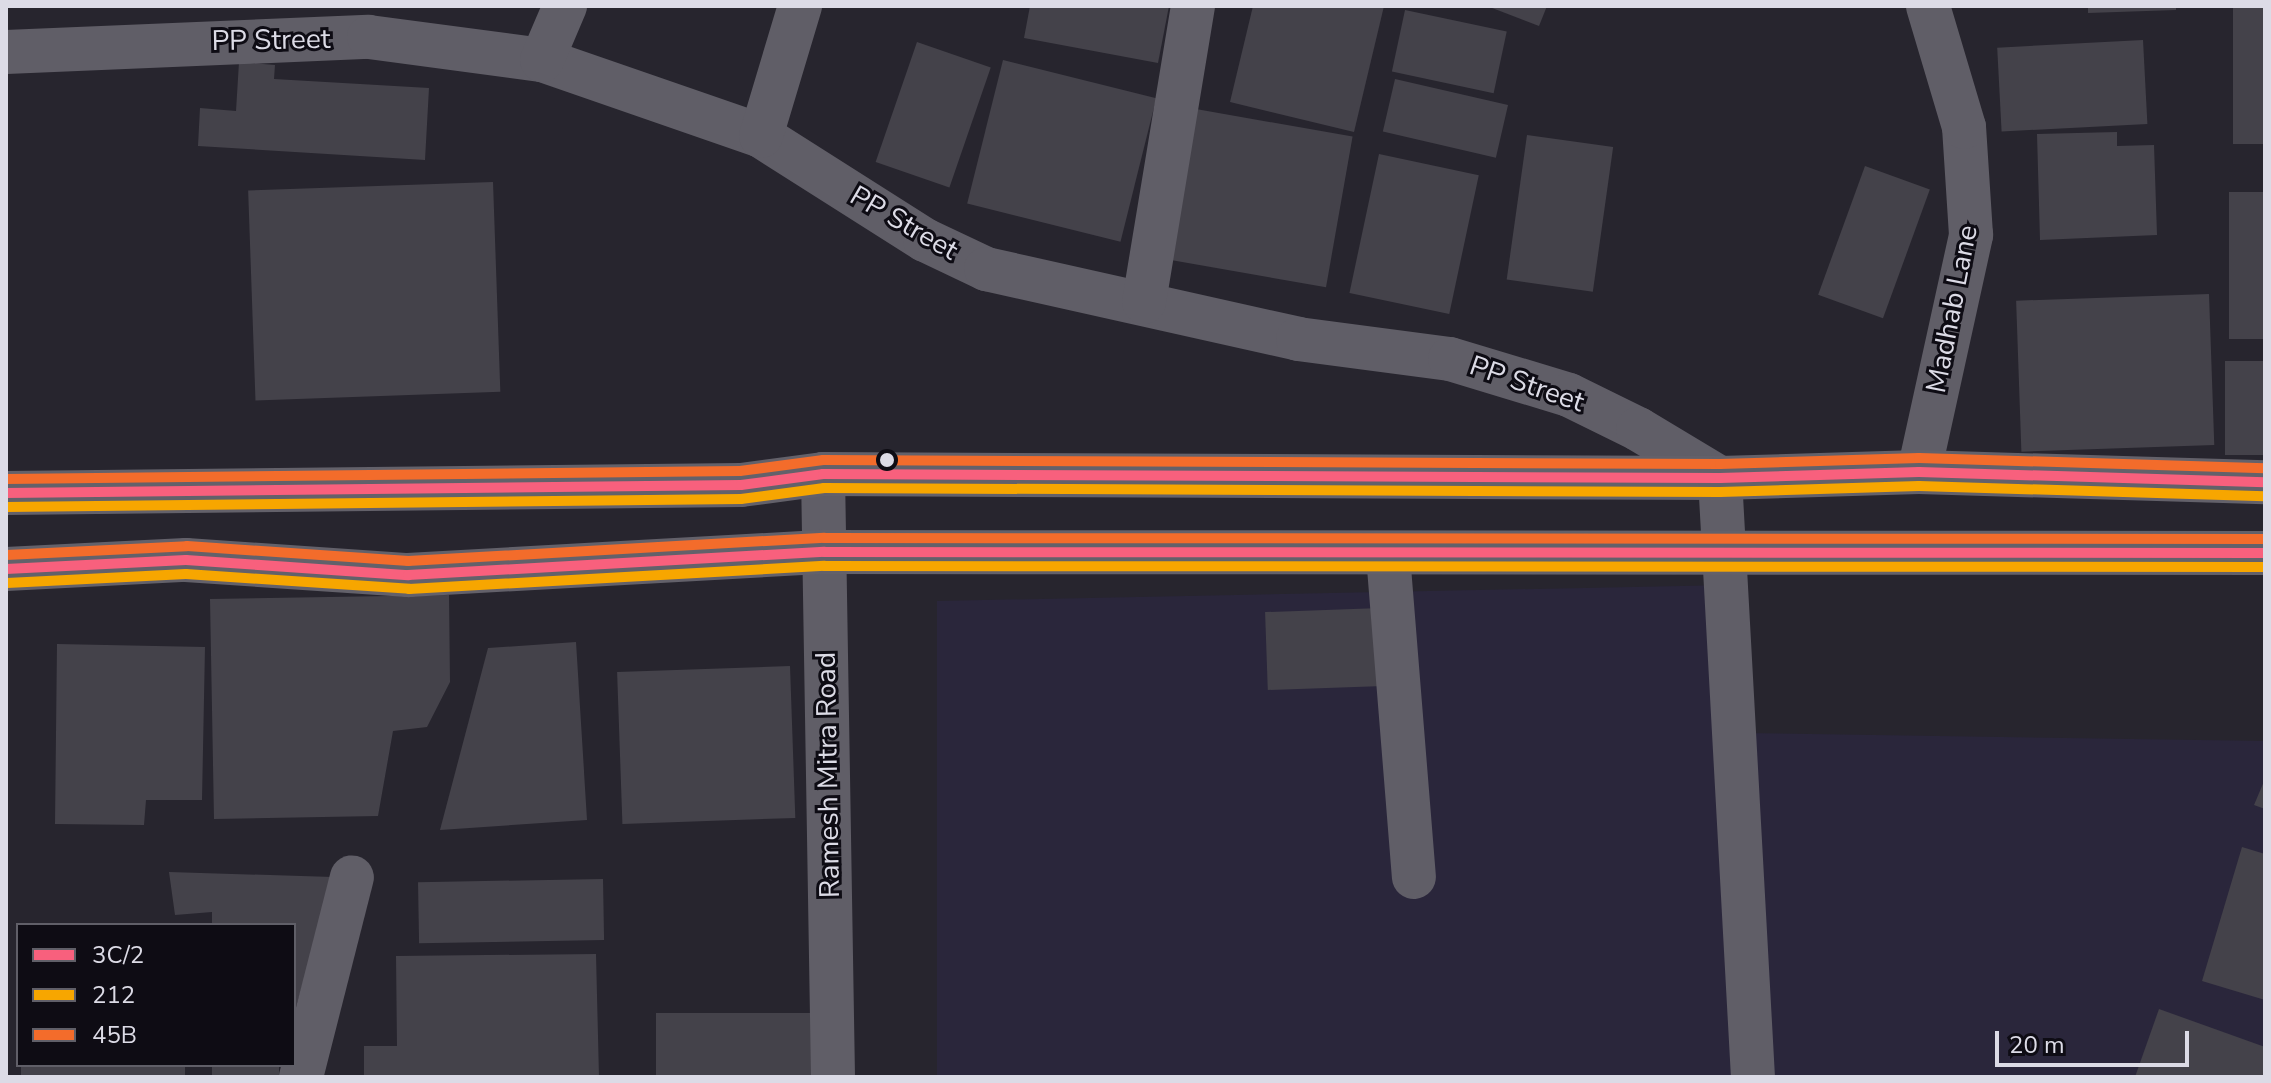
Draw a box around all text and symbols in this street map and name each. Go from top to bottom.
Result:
street label: PP Street [211,22,331,58]
street label: PP Street [844,179,964,267]
street label: Madhab Lane [1919,222,1985,396]
street label: PP Street [1465,349,1589,419]
unlabelled marker [879,452,895,468]
street label: Ramesh Mitra Road [809,652,847,898]
legend [16,923,296,1067]
text: 3C/2 [92,939,144,971]
text: 212 [92,979,135,1011]
scale bar [1999,1015,2193,1065]
text: 45B [92,1019,137,1051]
text: 20 m [2009,1029,2065,1061]

